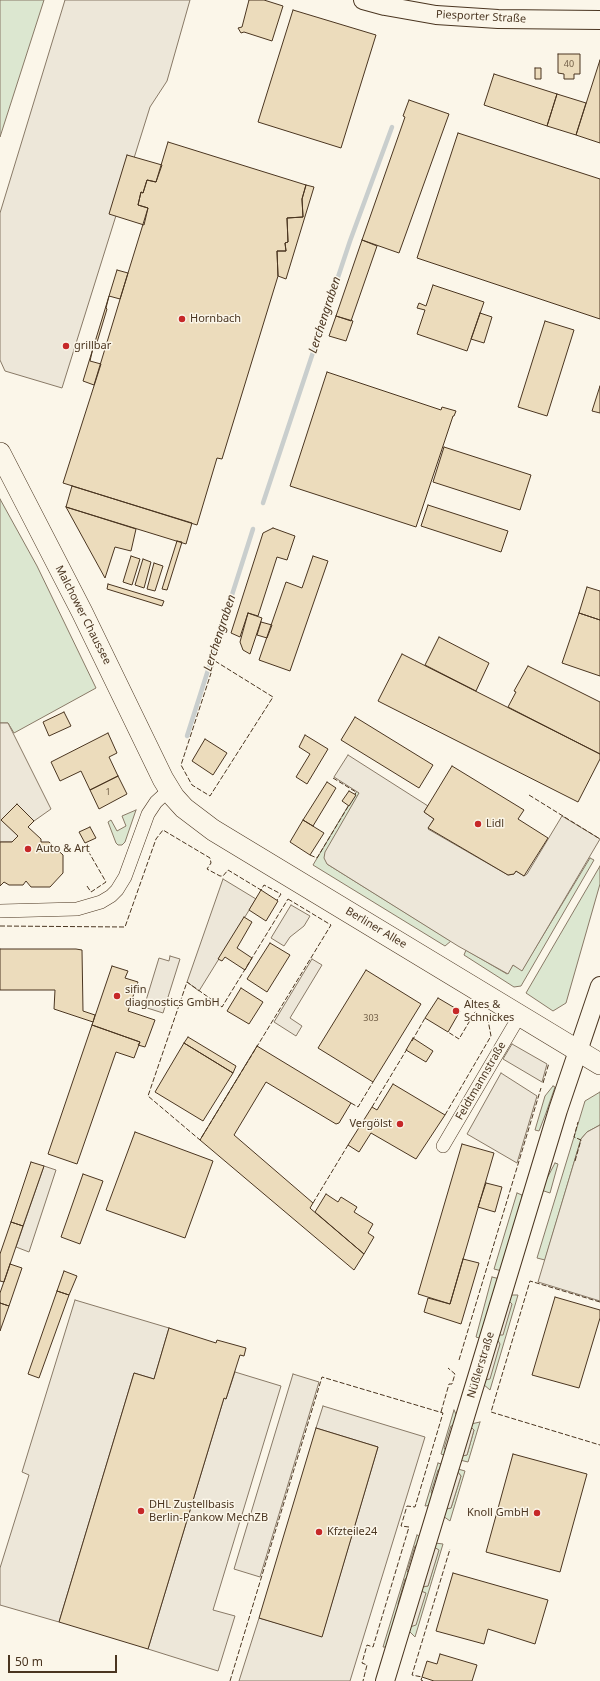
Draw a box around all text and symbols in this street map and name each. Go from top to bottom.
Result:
street label: Piesporter Straße [436,8,526,26]
house number: 40 [564,59,574,69]
water label: Lerchengraben [306,275,344,355]
place label: Hornbach [190,312,241,326]
marker: Hornbach [177,314,187,324]
place label: grillbar [74,339,111,353]
marker: grillbar [61,341,71,351]
street label: Malchower Chaussee [52,563,114,667]
water label: Lerchengraben [201,593,239,673]
house number: 1 [105,787,111,797]
place label: Lidl [486,817,504,831]
marker: Lidl [473,819,483,829]
place label: Auto & Art [36,842,90,856]
marker: Auto & Art [23,844,33,854]
street label: Berliner Allee [343,905,409,951]
place label: sifin diagnostics GmbH [125,983,220,1009]
marker: sifin diagnostics GmbH [112,991,122,1001]
place label: Altes & Schnickes [464,998,514,1024]
marker: Altes & Schnickes [451,1006,461,1016]
house number: 303 [363,1013,379,1023]
street label: Feldtmannstraße [453,1039,509,1123]
place label: Vergölst [349,1117,392,1131]
marker: Vergölst [395,1119,405,1129]
street label: Nüßlerstraße [465,1330,497,1400]
place label: DHL Zustellbasis Berlin-Pankow MechZB [149,1498,268,1524]
marker: DHL Zustellbasis Berlin-Pankow MechZB [136,1506,146,1516]
place label: Knoll GmbH [467,1506,529,1520]
marker: Knoll GmbH [532,1508,542,1518]
place label: Kfzteile24 [327,1525,377,1539]
marker: Kfzteile24 [314,1527,324,1537]
scale bar [10,1647,119,1673]
text: 50 m [15,1653,43,1670]

